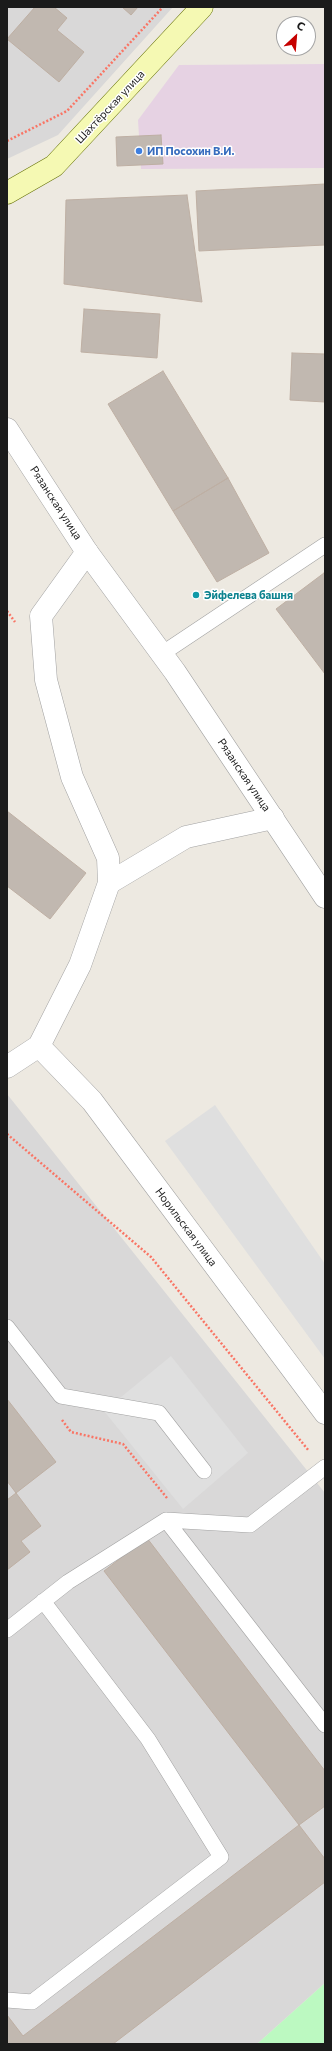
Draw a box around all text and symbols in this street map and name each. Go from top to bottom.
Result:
north arrow [276,16,316,56]
text: С [295,18,307,33]
street label: Шахтёрская улица [73,68,147,146]
place label: ИП Посохин В.И. [147,144,234,158]
marker: ИП Посохин В.И. [134,146,144,156]
street label: Рязанская улица [27,464,85,542]
place label: Эйфелева башня [204,588,293,602]
marker: Эйфелева башня [191,590,201,600]
street label: Рязанская улица [215,736,273,814]
street label: Норильская улица [152,1185,220,1269]

